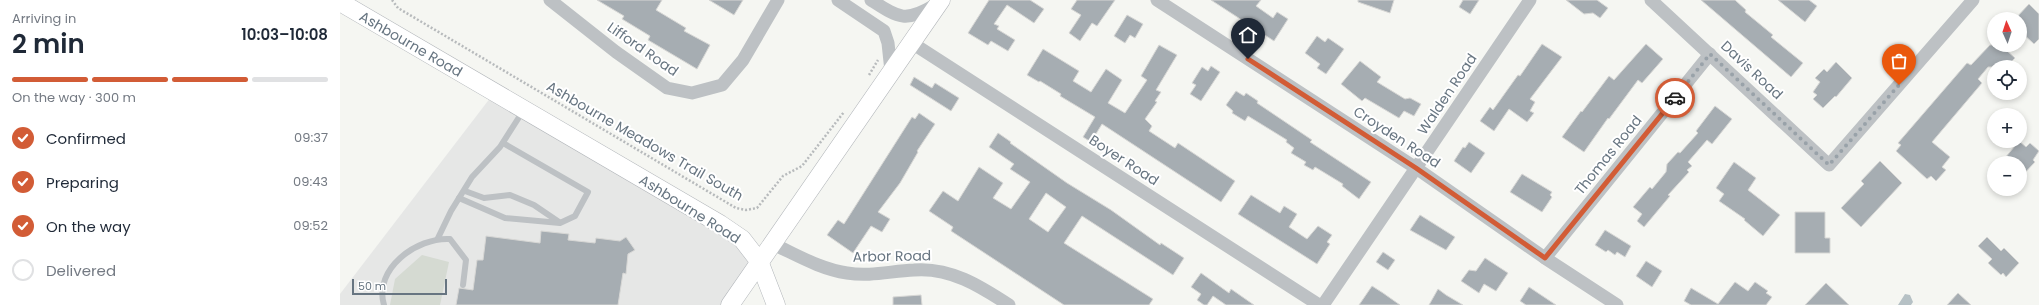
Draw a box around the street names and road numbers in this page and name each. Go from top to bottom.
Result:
street label: Ashbourne Road [356,6,466,82]
street label: Lifford Road [603,17,683,81]
street label: Davis Road [1717,36,1787,104]
street label: Walden Road [1412,50,1482,138]
street label: Ashbourne Meadows Trail South [543,76,747,206]
street label: Croyden Road [1350,101,1444,173]
street label: Thomas Road [1570,111,1646,199]
street label: Boyer Road [1085,130,1163,190]
street label: Ashbourne Road [635,170,745,248]
street label: Arbor Road [853,245,931,267]

